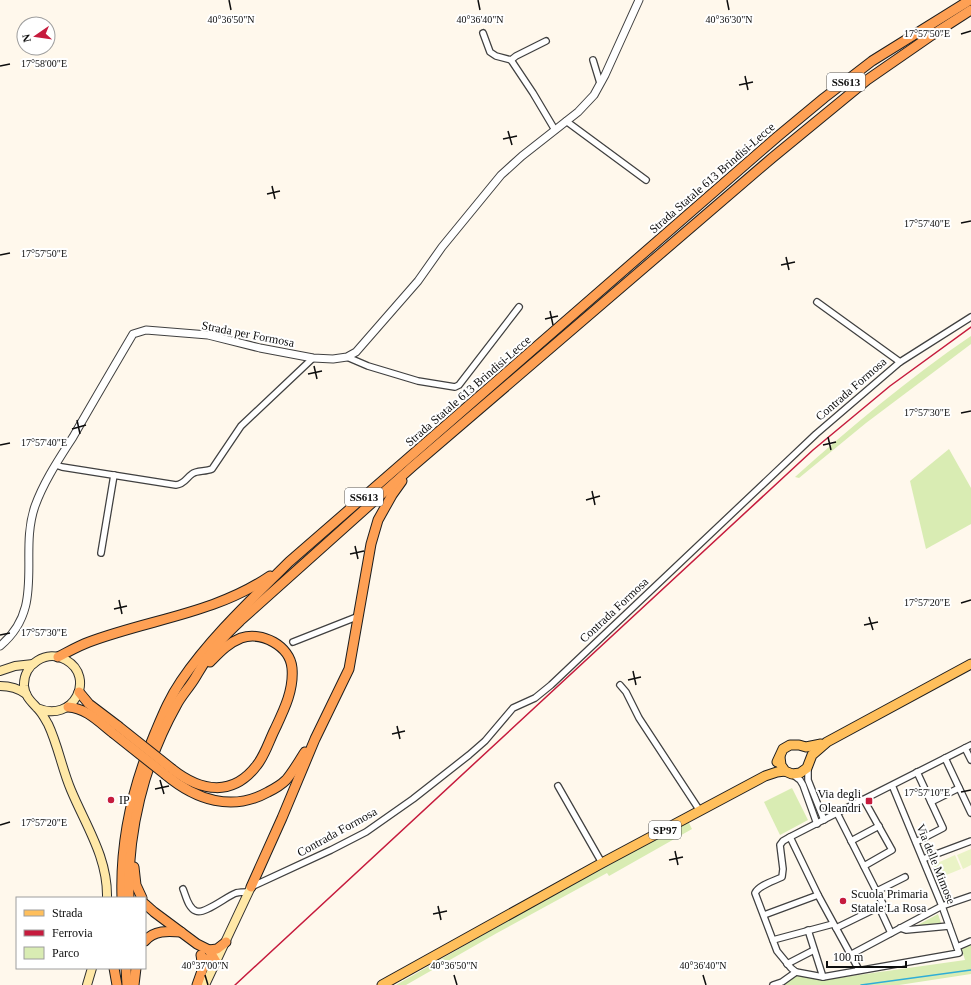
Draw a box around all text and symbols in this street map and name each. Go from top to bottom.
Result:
text: 40°36'50"N [207,14,255,25]
text: 40°36'40"N [456,14,504,25]
text: 40°36'30"N [705,14,753,25]
north arrow [16,16,56,56]
text: 17°57'50"E [904,28,950,39]
text: N [20,33,33,43]
text: 17°58'00"E [21,58,67,69]
road number: SS613 [827,73,865,91]
street label: Strada Statale 613 Brindisi-Lecce [646,120,778,236]
text: 17°57'40"E [904,218,950,229]
text: 17°57'50"E [21,248,67,259]
street label: Strada per Formosa [201,318,296,350]
street label: Strada Statale 613 Brindisi-Lecce [402,333,534,449]
street label: Contrada Formosa [813,354,890,423]
text: 17°57'30"E [904,407,950,418]
text: 17°57'40"E [21,437,67,448]
road number: SS613 [345,488,383,506]
street label: Contrada Formosa [577,574,652,645]
text: 17°57'20"E [904,597,950,608]
text: 17°57'30"E [21,627,67,638]
place label: Via degli Oleandri [817,787,862,815]
text: 17°57'10"E [904,787,950,798]
place label: IP [119,793,130,807]
marker: IP [106,795,116,805]
marker: Via degli Oleandri [864,796,874,806]
street label: Contrada Formosa [295,804,380,860]
text: 17°57'20"E [21,817,67,828]
road number: SP97 [649,821,681,839]
street label: Via delle Mimose [914,822,958,906]
place label: Scuola Primaria Statale La Rosa [851,887,929,915]
marker: Scuola Primaria Statale La Rosa [838,896,848,906]
legend [16,897,146,969]
text: Strada [52,906,83,920]
text: Ferrovia [52,926,93,940]
scale bar [827,943,906,969]
text: Parco [52,946,79,960]
text: 100 m [833,950,864,964]
text: 40°37'00"N [181,960,229,971]
text: 40°36'50"N [430,960,478,971]
text: 40°36'40"N [679,960,727,971]

